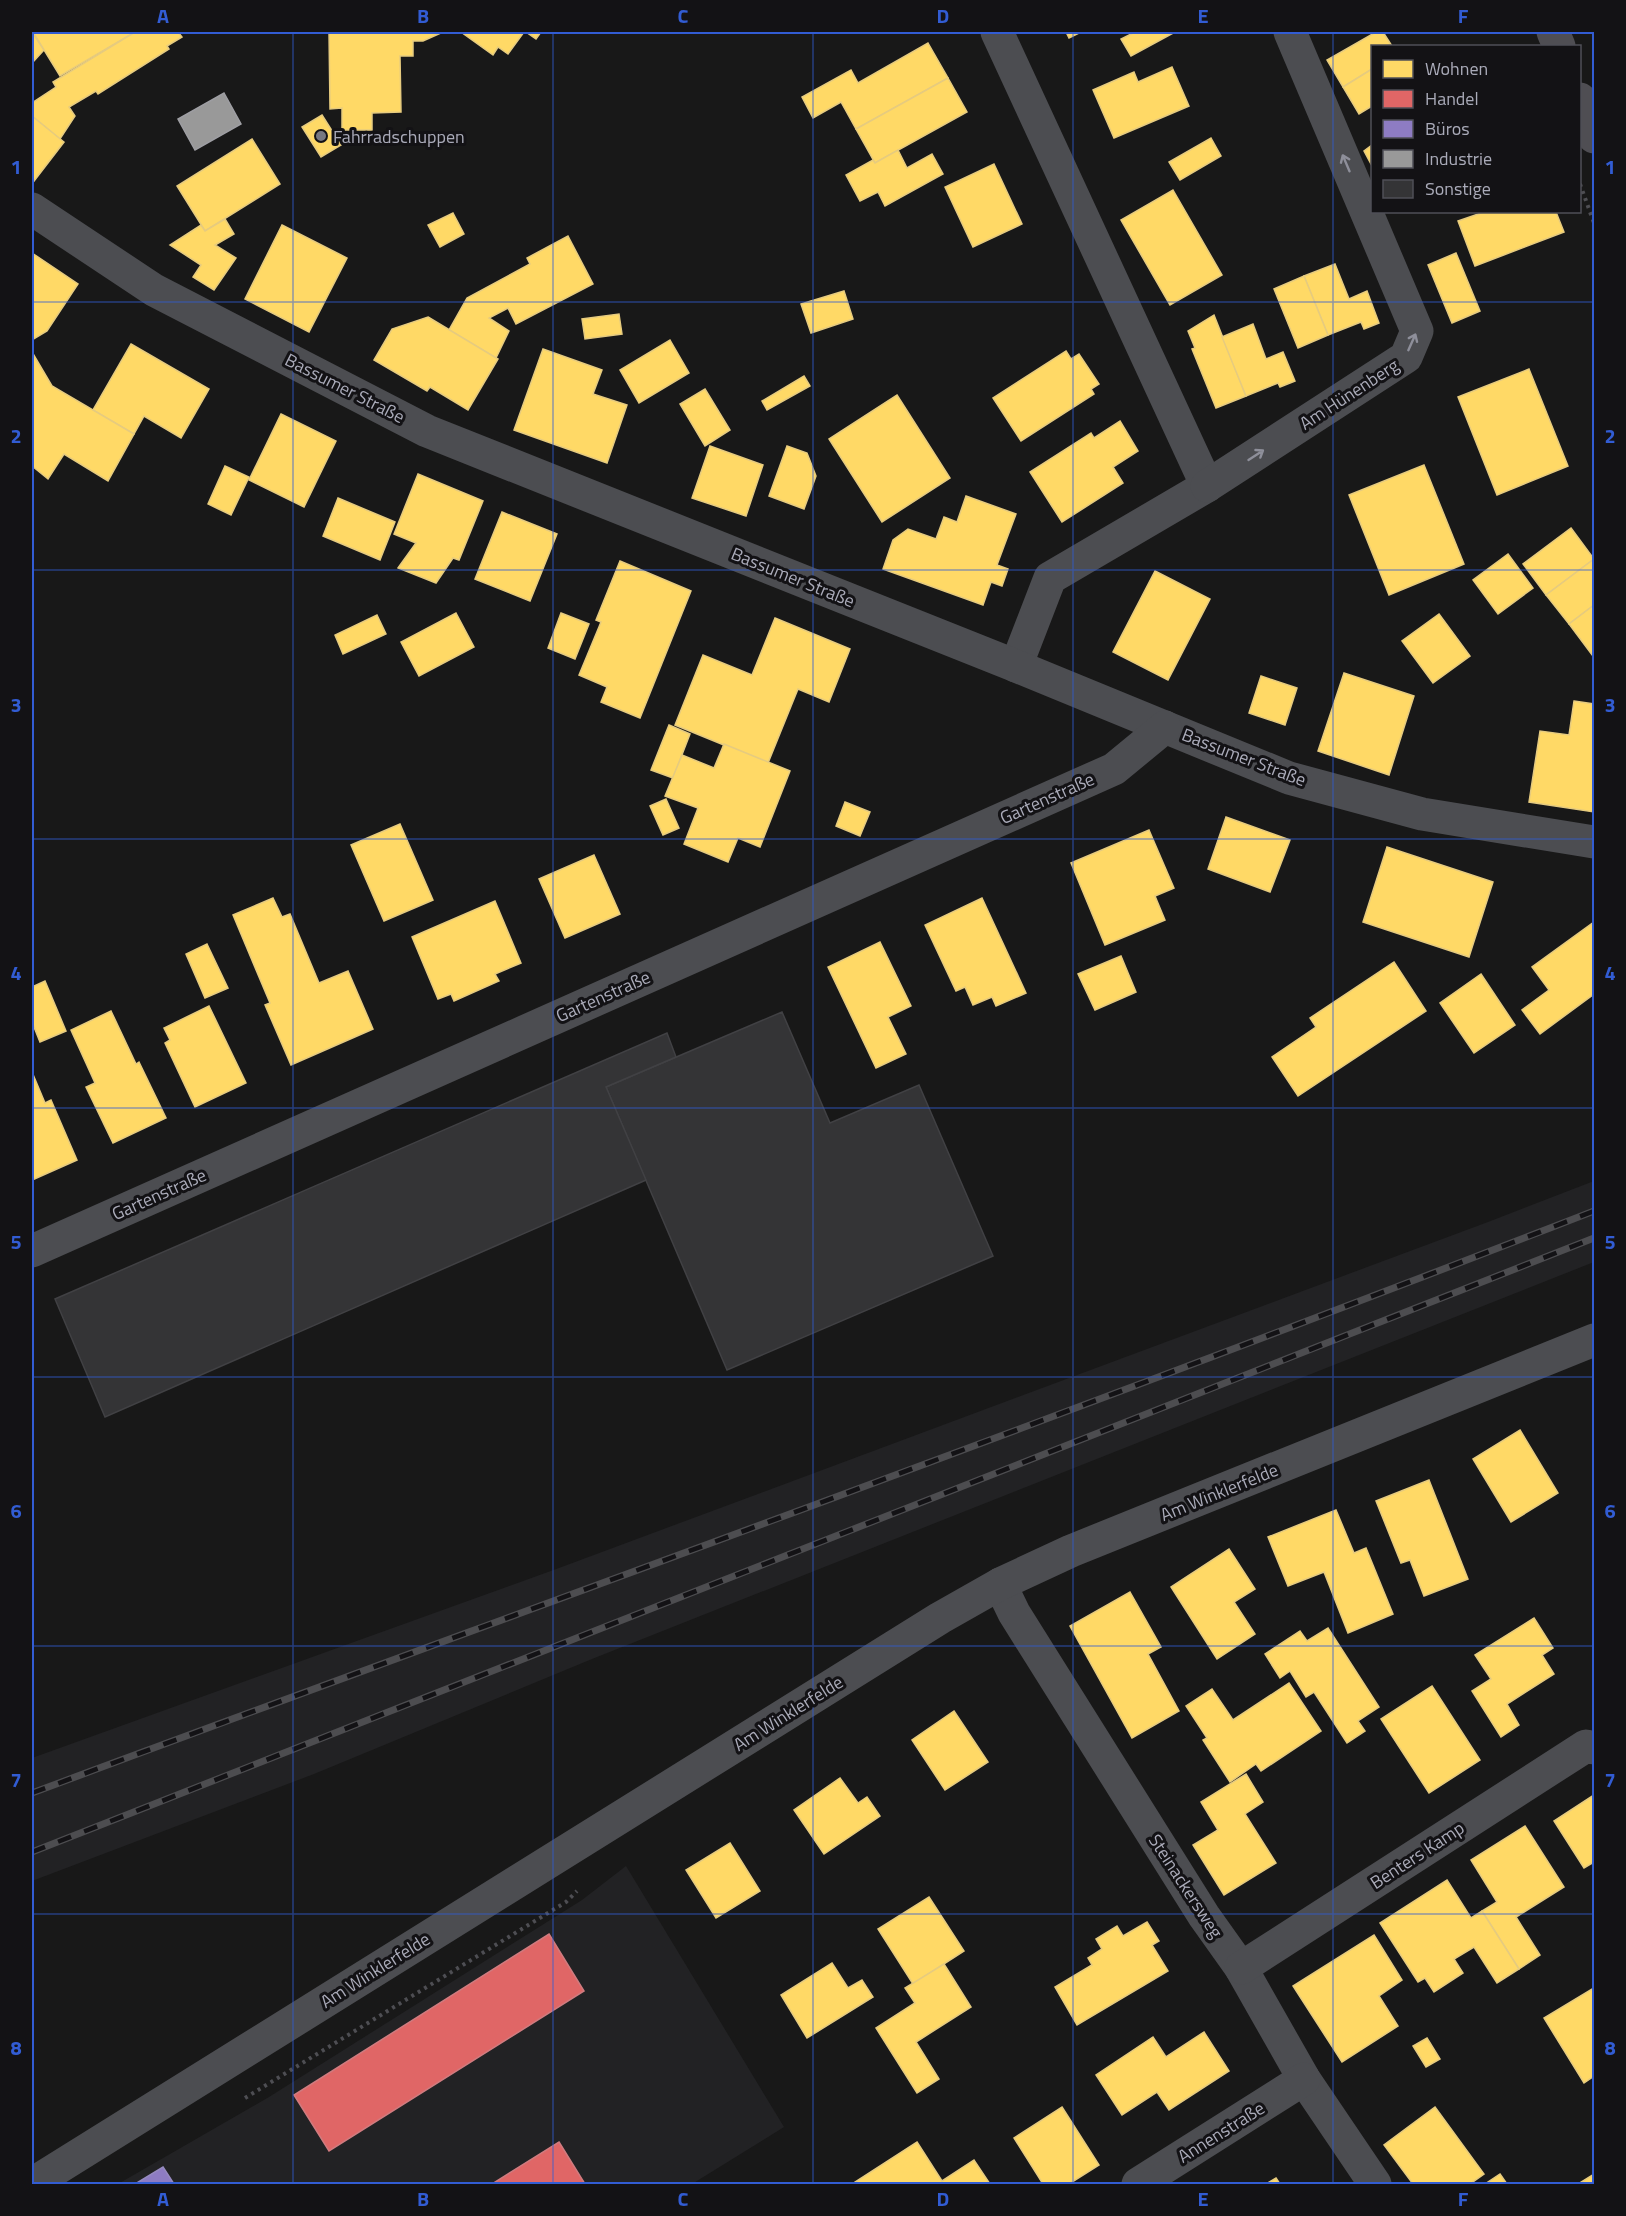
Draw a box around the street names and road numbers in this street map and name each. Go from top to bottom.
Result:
street label: Bassumer Straße [280,346,410,430]
street label: Am Hünenberg [1294,352,1404,436]
street label: Bassumer Straße [727,540,859,614]
street label: Bassumer Straße [1178,721,1310,793]
street label: Gartenstraße [995,765,1099,831]
street label: Gartenstraße [551,963,655,1029]
street label: Gartenstraße [107,1161,211,1227]
street label: Am Winklerfelde [1156,1456,1282,1528]
street label: Am Winklerfelde [728,1668,848,1758]
street label: Benters Kamp [1365,1814,1469,1896]
street label: Steinackersweg [1142,1829,1230,1943]
street label: Am Winklerfelde [315,1925,435,2015]
street label: Annenstraße [1172,2095,1270,2169]

